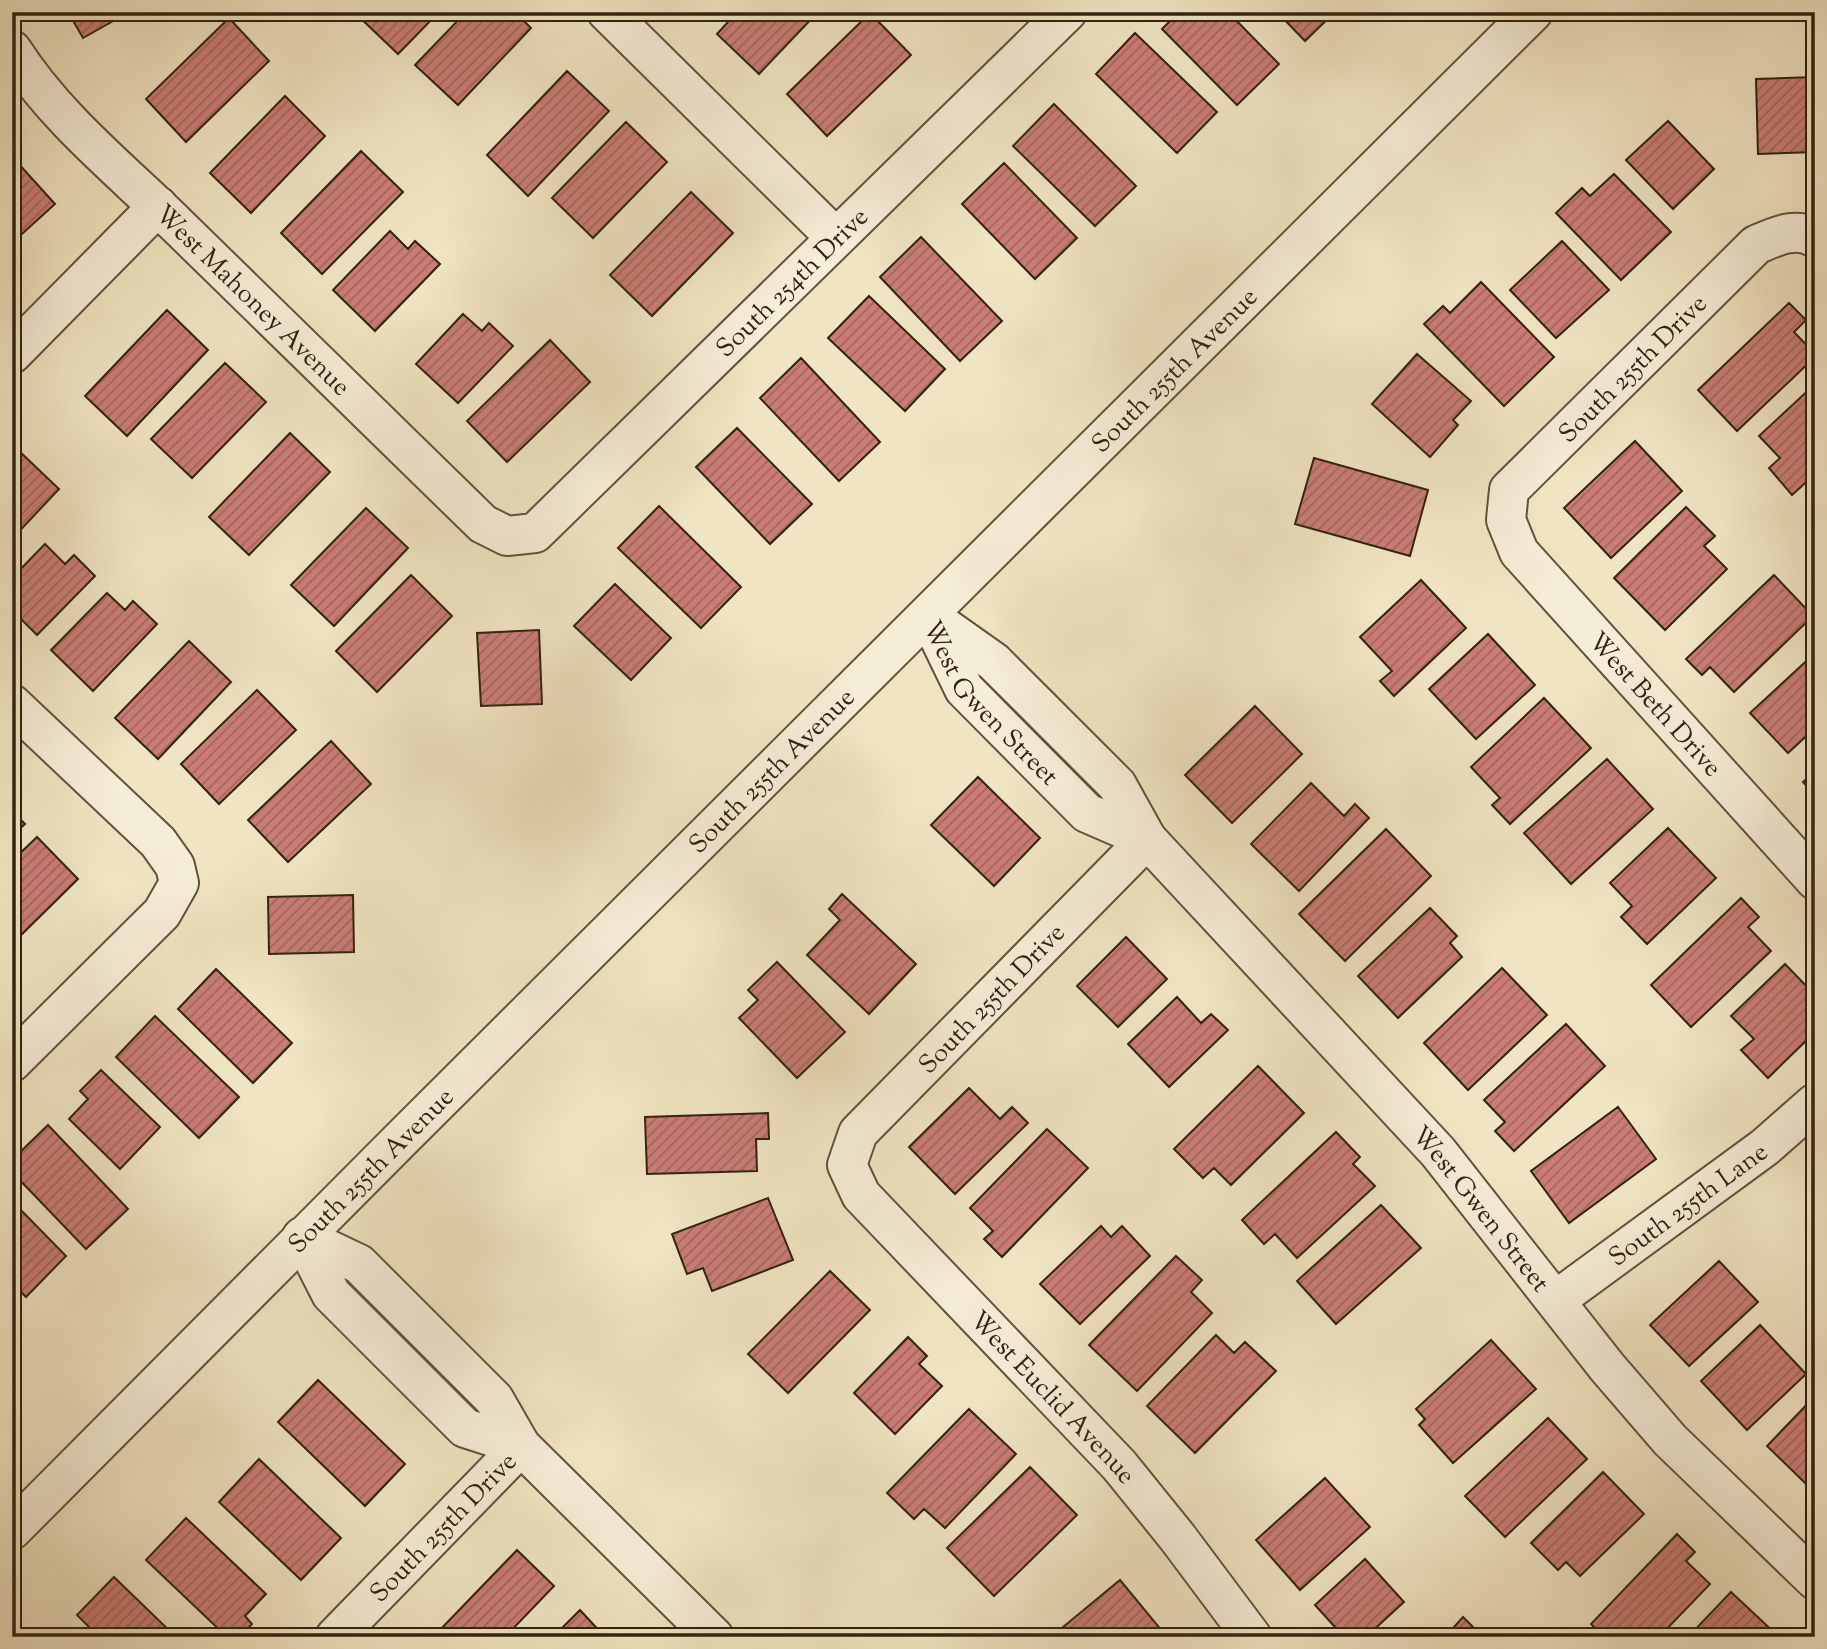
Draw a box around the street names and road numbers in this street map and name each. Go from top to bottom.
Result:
street label: West Mahoney Avenue [146,197,358,406]
street label: South 254th Drive [709,200,878,367]
street label: South 255th Avenue [1084,280,1267,463]
street label: South 255th Drive [1551,287,1716,452]
street label: West Gwen Street [912,615,1066,795]
street label: West Beth Drive [1579,625,1729,786]
street label: South 255th Avenue [681,681,864,863]
street label: South 255th Drive [911,916,1074,1083]
street label: South 255th Avenue [281,1080,463,1263]
street label: West Gwen Street [1402,1119,1558,1301]
street label: South 255th Lane [1602,1135,1776,1277]
street label: West Euclid Avenue [960,1303,1143,1493]
street label: South 255th Drive [362,1445,526,1612]

